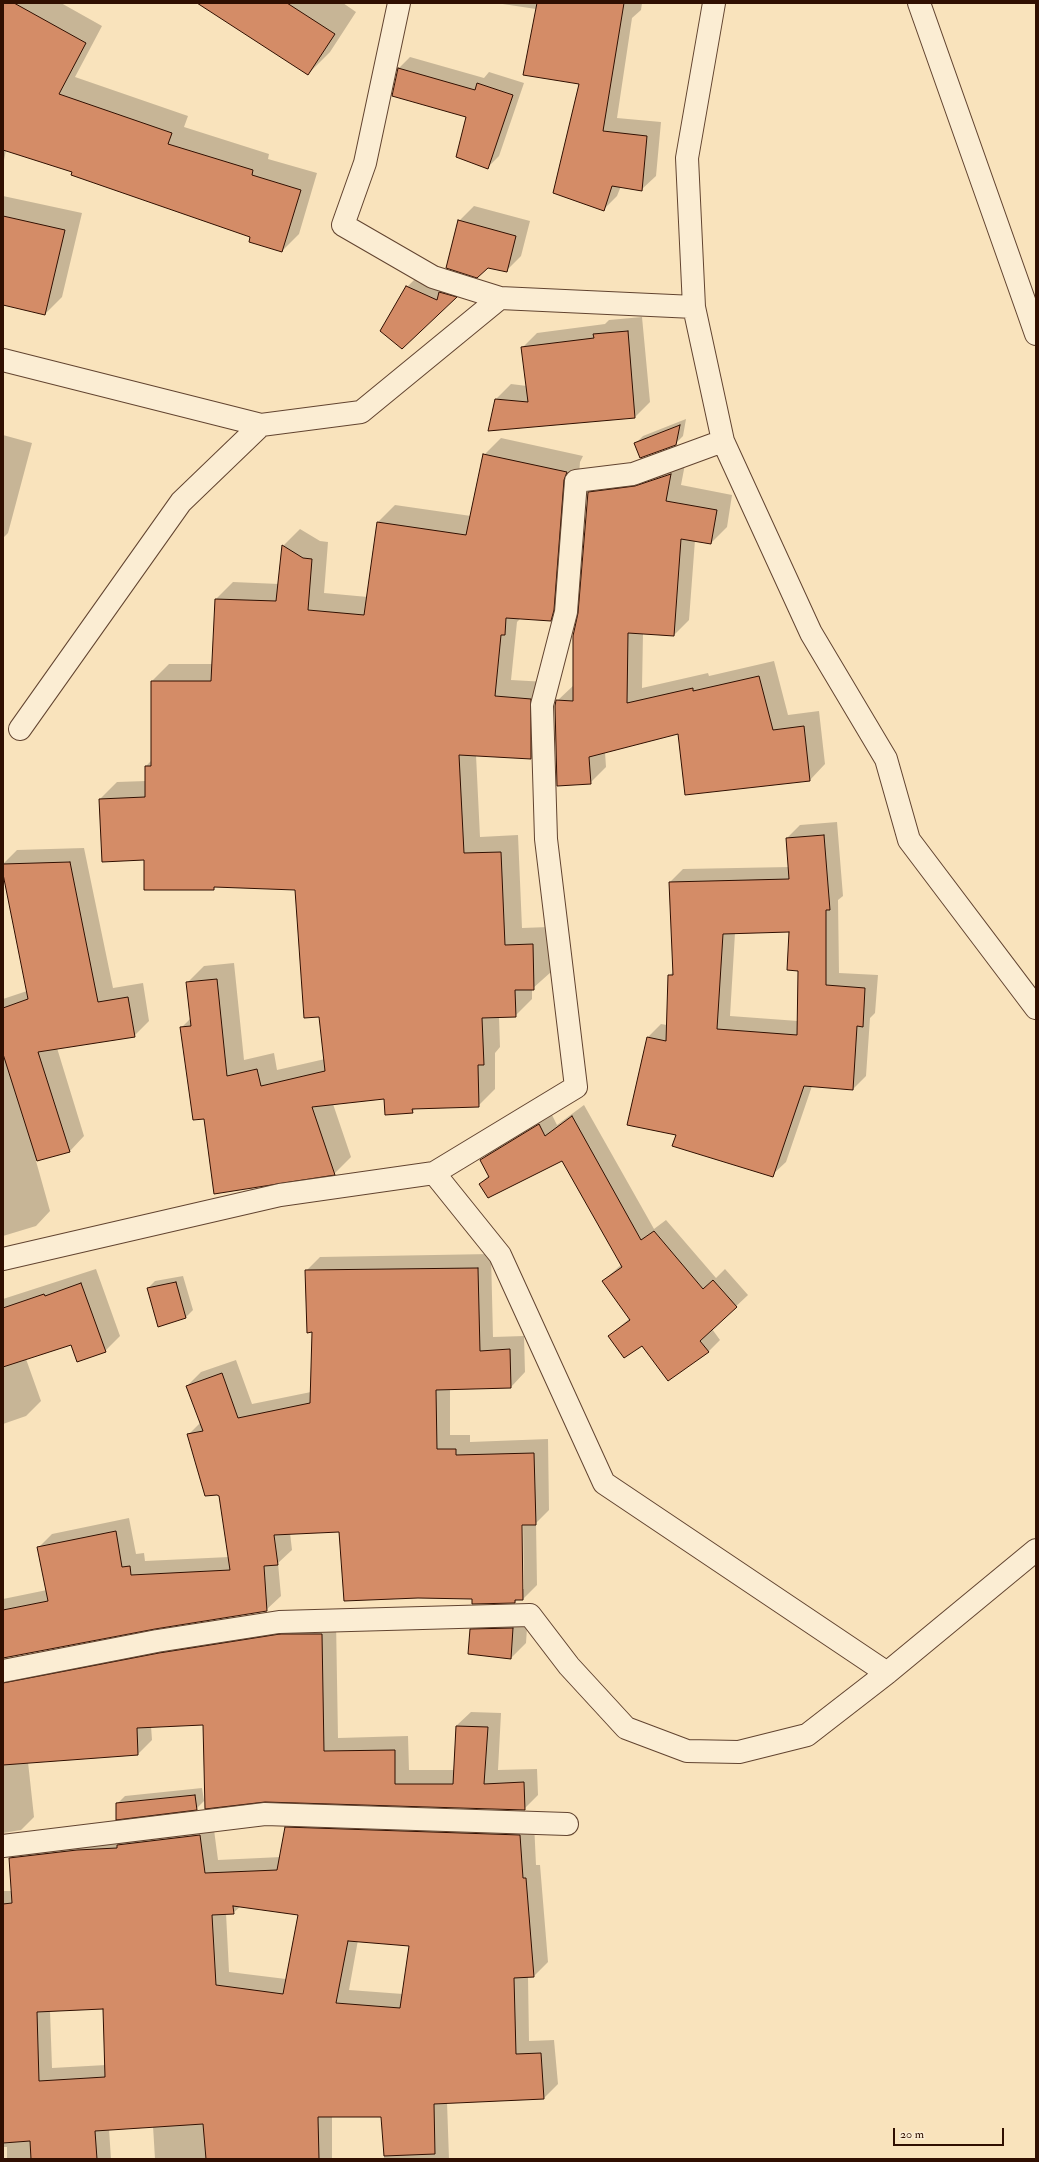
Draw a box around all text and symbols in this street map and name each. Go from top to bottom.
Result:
scale bar [895,2120,1006,2146]
text: 20 m [900,2127,924,2142]

